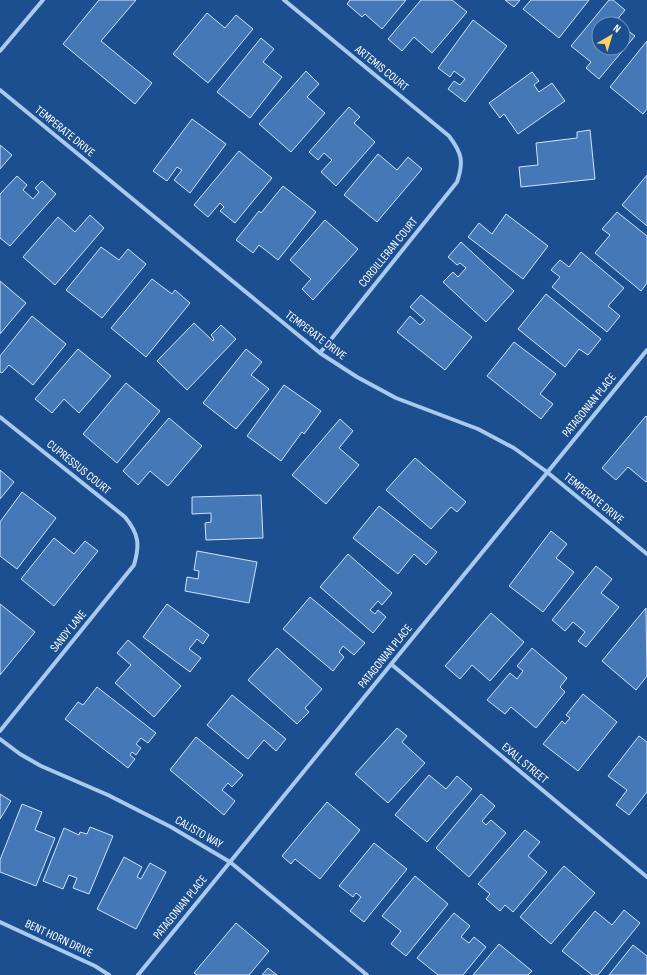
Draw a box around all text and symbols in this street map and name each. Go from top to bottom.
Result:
north arrow [591,16,631,56]
text: N [611,22,623,36]
street label: ARTEMIS COURT [351,42,412,95]
street label: TEMPERATE DRIVE [32,103,98,160]
street label: CORDILLERAN COURT [356,214,421,290]
street label: TEMPERATE DRIVE [282,307,349,363]
street label: PATAGONIAN PLACE [559,370,620,440]
street label: CUPRESSUS COURT [44,437,114,498]
street label: TEMPERATE DRIVE [561,470,627,527]
street label: SANDY LANE [47,607,90,655]
street label: PATAGONIAN PLACE [355,621,416,691]
street label: EXALL STREET [498,740,551,787]
street label: CALISTO WAY [172,813,225,852]
street label: PATAGONIAN PLACE [150,872,211,942]
street label: BENT HORN DRIVE [23,916,95,961]

